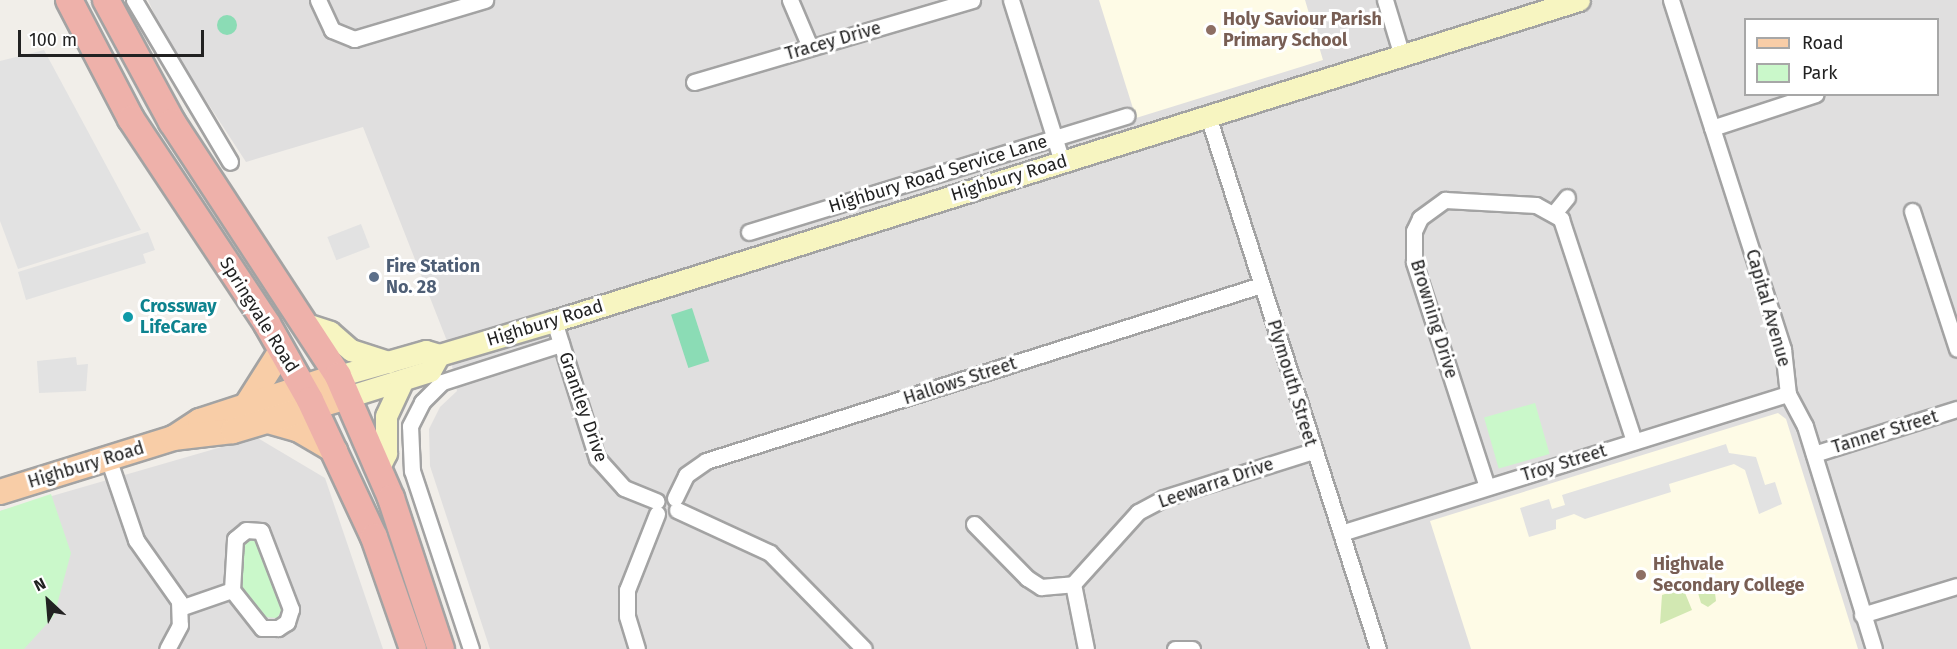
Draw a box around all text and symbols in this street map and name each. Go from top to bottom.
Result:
place label: Holy Saviour Parish Primary School [1223,9,1382,52]
street label: Tracey Drive [783,17,883,65]
scale bar [21,18,207,56]
legend [1744,18,1939,96]
marker: Holy Saviour Parish Primary School [1204,23,1218,37]
text: 100 m [29,29,77,51]
text: Road [1802,32,1844,54]
text: Park [1802,62,1837,84]
street label: Highbury Road Service Lane [826,130,1050,218]
street label: Highbury Road [948,150,1070,206]
street label: Capital Avenue [1741,247,1795,369]
street label: Springvale Road [215,253,303,377]
place label: Fire Station No. 28 [386,256,480,298]
street label: Browning Drive [1406,257,1462,381]
marker: Fire Station No. 28 [367,270,381,284]
street label: Highbury Road [484,295,606,351]
place label: Crossway LifeCare [140,296,217,338]
marker: Crossway LifeCare [121,310,135,324]
street label: Plymouth Street [1262,317,1322,449]
street label: Grantley Drive [554,349,612,465]
street label: Hallows Street [901,353,1019,409]
street label: Tanner Street [1829,406,1941,458]
street label: Highbury Road [25,437,147,493]
street label: Troy Street [1519,440,1609,486]
street label: Leewarra Drive [1155,453,1277,513]
place label: Highvale Secondary College [1653,554,1804,596]
marker: Highvale Secondary College [1634,568,1648,582]
north arrow [18,571,78,631]
text: N [31,574,49,595]

